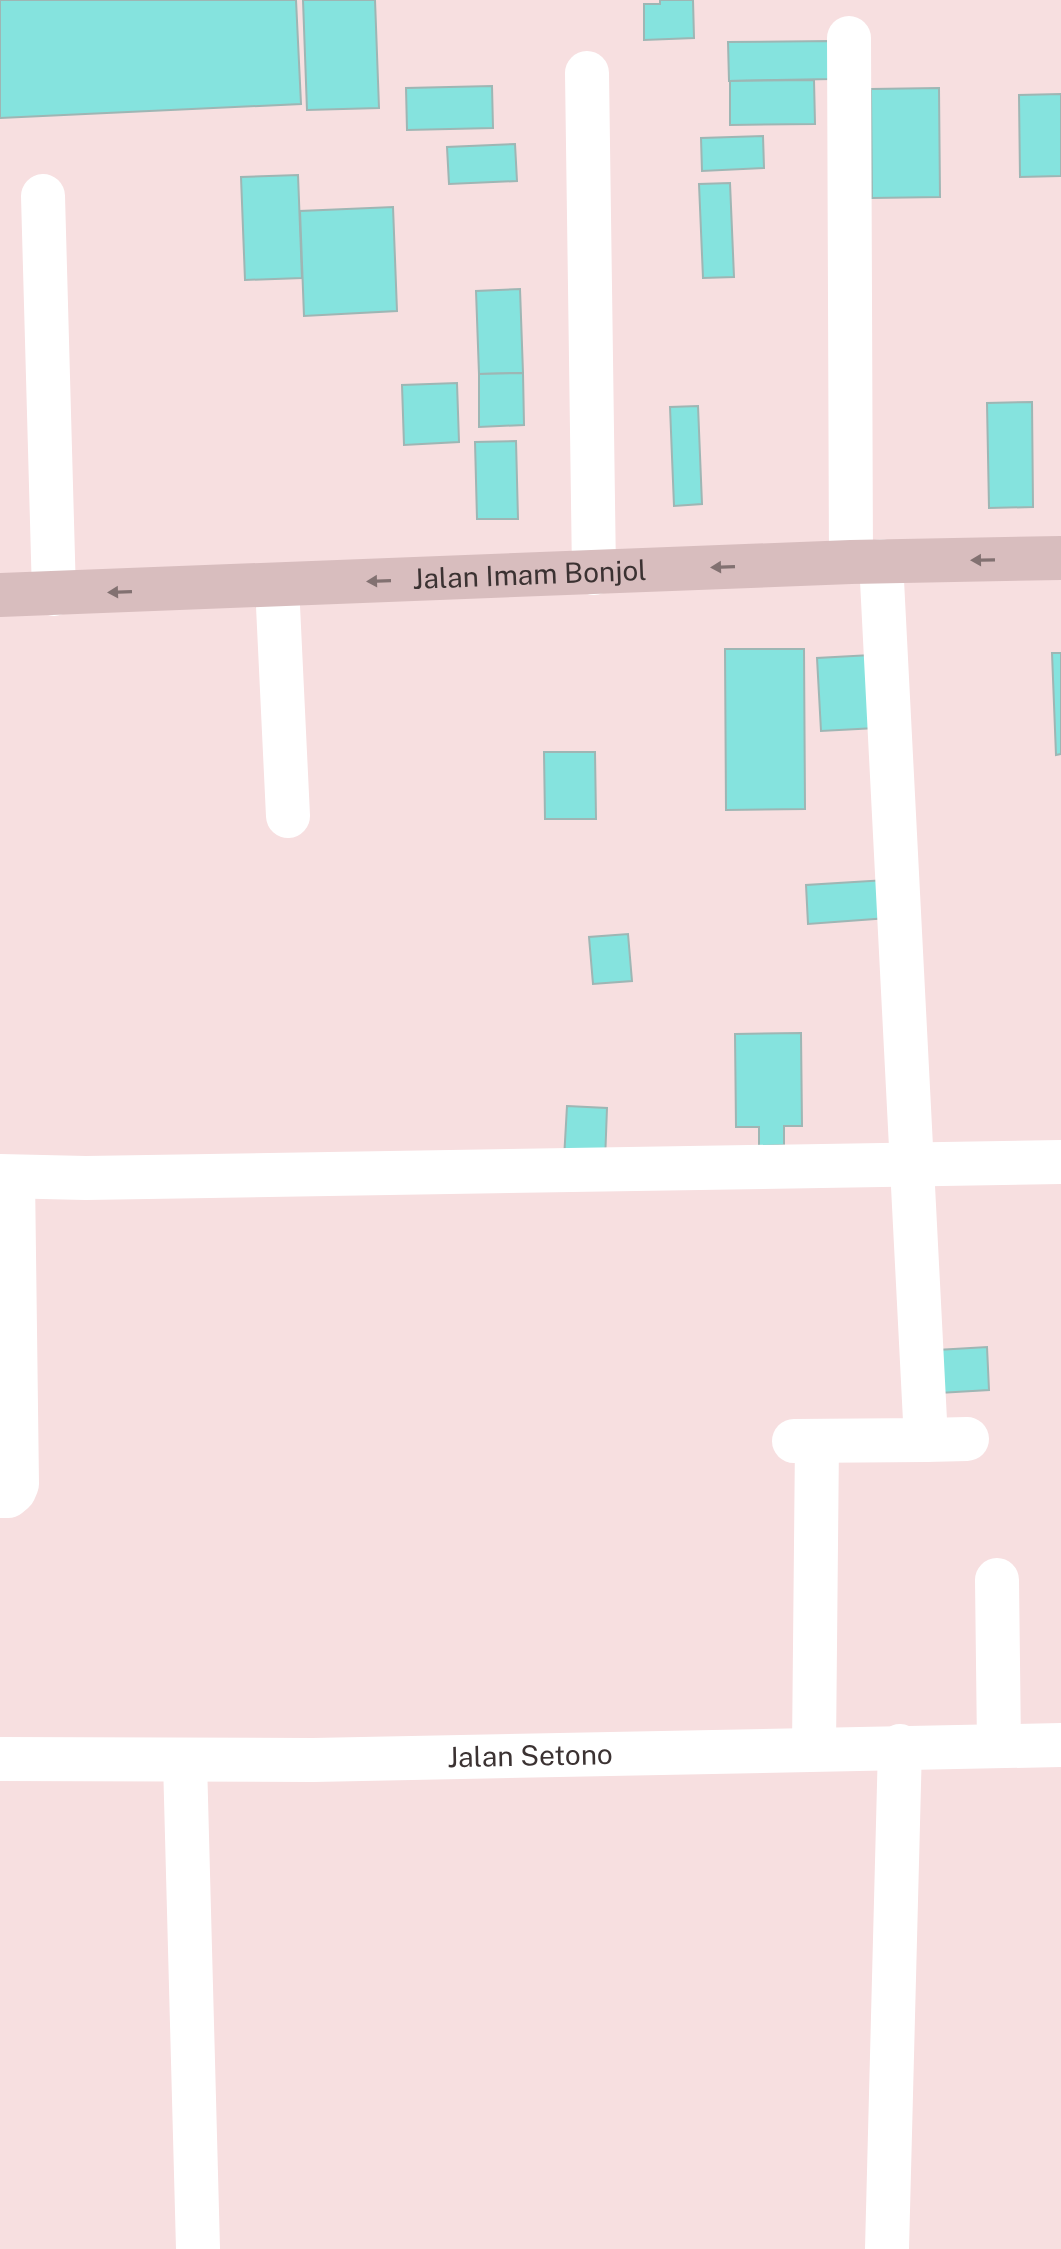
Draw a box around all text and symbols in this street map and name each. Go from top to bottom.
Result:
street label: Jalan Imam Bonjol [412,553,647,595]
one-way arrow [970,553,995,566]
one-way arrow [710,561,735,574]
one-way arrow [366,575,391,588]
one-way arrow [107,585,132,598]
street label: Jalan Setono [447,1737,613,1773]

